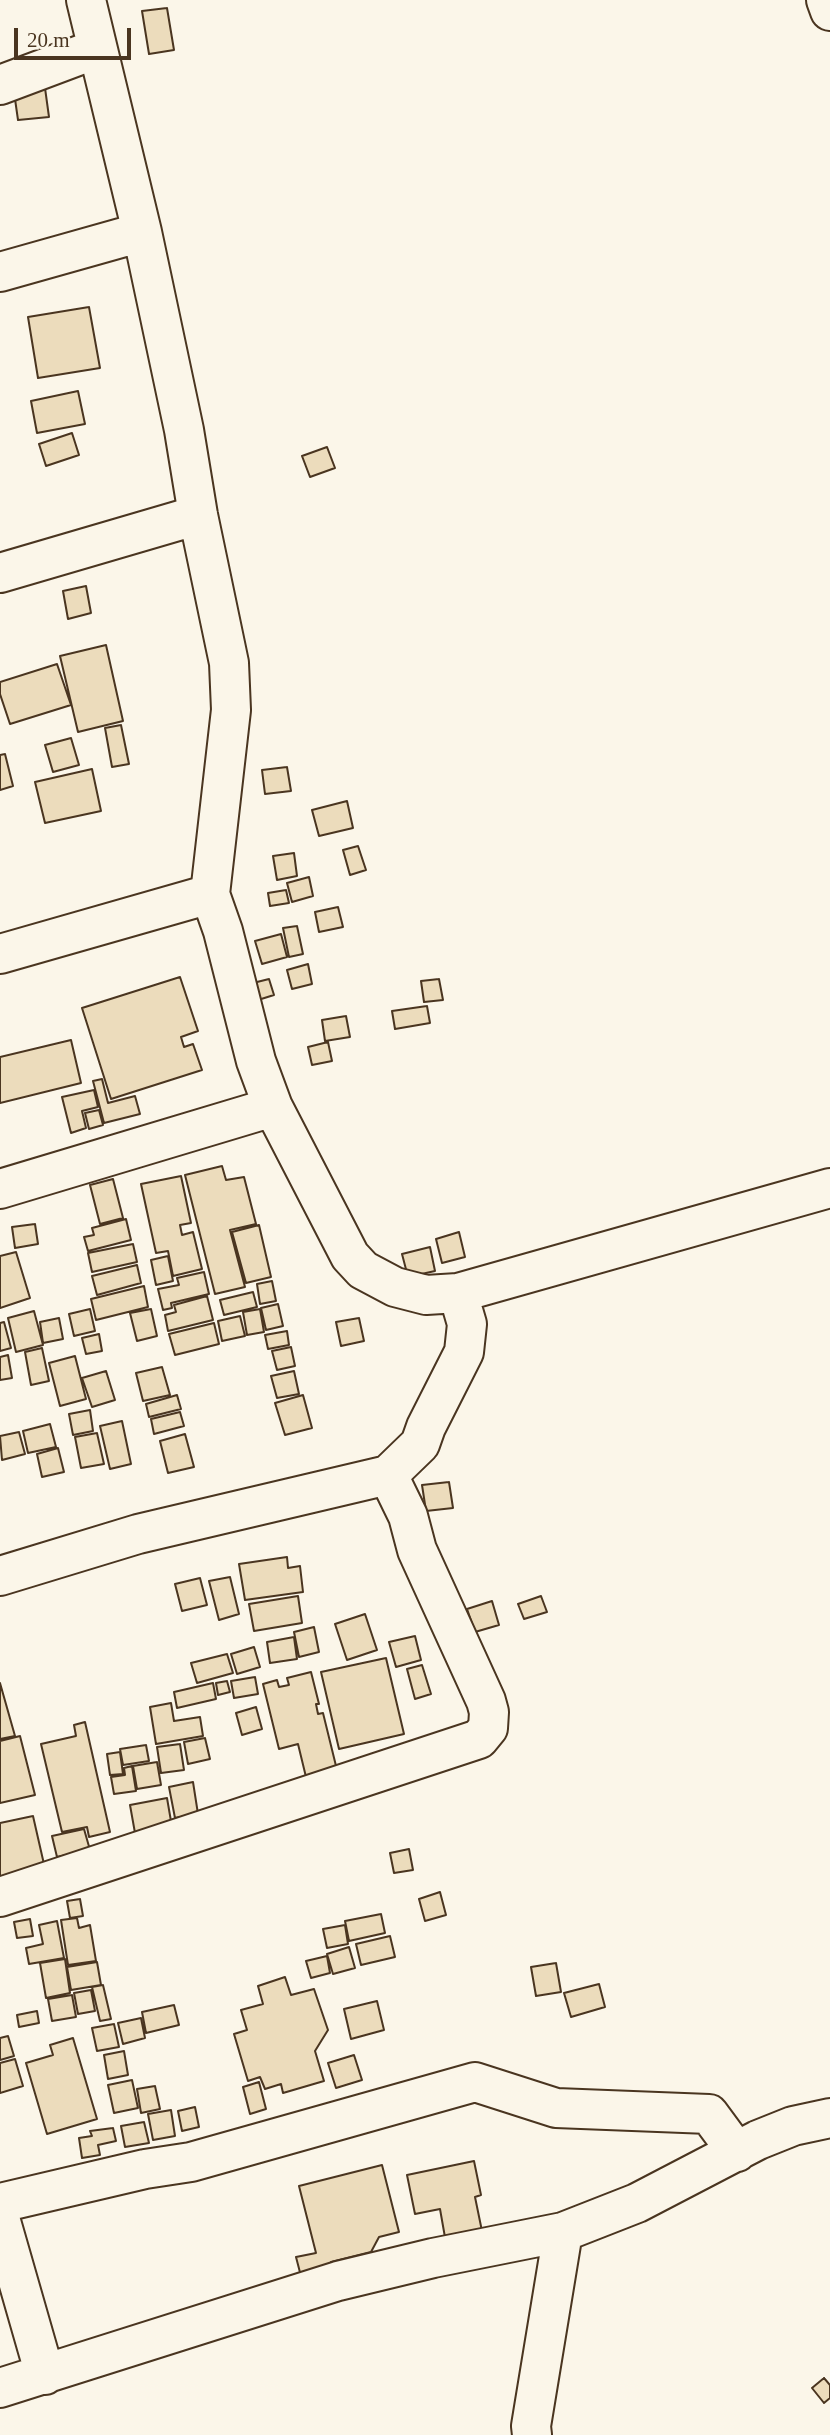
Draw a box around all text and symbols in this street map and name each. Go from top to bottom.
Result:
scale bar [18,14,135,58]
text: 20 m [27,28,70,52]

